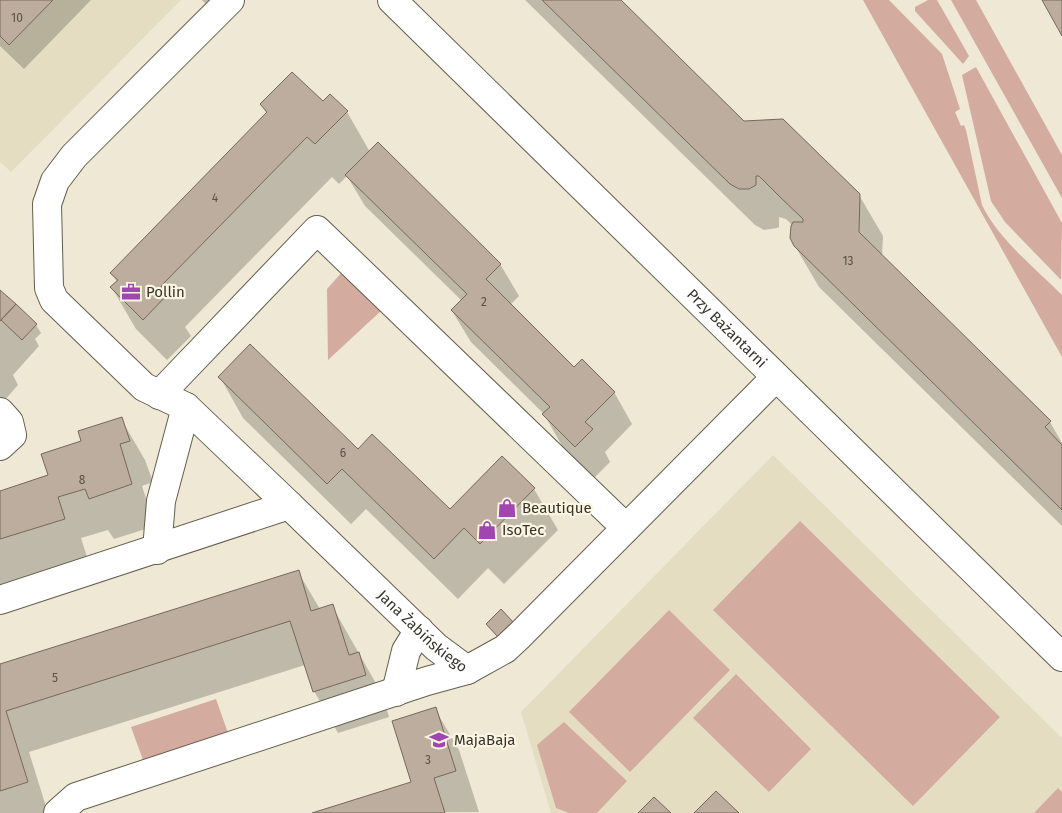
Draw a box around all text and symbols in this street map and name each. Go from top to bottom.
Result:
house number: 10 [11,11,23,25]
house number: 4 [212,191,219,205]
house number: 13 [842,254,854,268]
office icon: Pollin [120,281,142,303]
place label: Pollin [146,283,185,301]
street label: Przy Bażantarni [683,285,771,372]
house number: 2 [481,295,487,309]
house number: 6 [340,446,346,460]
house number: 8 [79,473,86,487]
shop icon: Beautique [496,497,518,519]
place label: Beautique [522,499,592,517]
shop icon: IsoTec [476,519,498,541]
place label: IsoTec [502,521,544,539]
street label: Jana Żabińskiego [374,586,471,676]
house number: 5 [52,671,58,685]
school or university icon: MajaBaja [428,729,450,751]
place label: MajaBaja [454,731,516,749]
house number: 3 [425,753,431,767]

